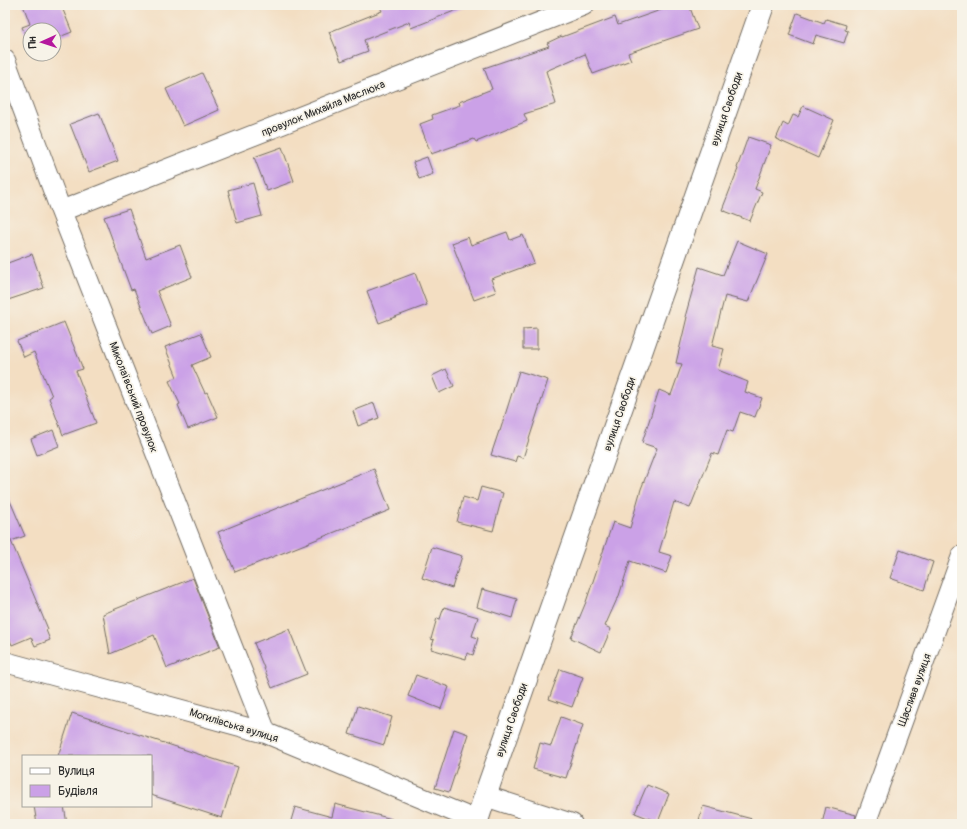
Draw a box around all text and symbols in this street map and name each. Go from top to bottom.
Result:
north arrow [22,22,62,62]
text: Пн [26,36,39,49]
street label: вулиця Свободи [708,71,745,148]
street label: провулок Михайла Маслюка [259,78,387,139]
street label: Миколаївський провулок [106,340,161,455]
street label: вулиця Свободи [601,376,638,453]
street label: Щаслива вулиця [895,652,934,729]
street label: вулиця Свободи [493,682,530,759]
street label: Могилівська вулиця [188,706,280,745]
legend [22,755,152,807]
text: Вулиця [58,764,95,779]
text: Будівля [58,784,98,799]

